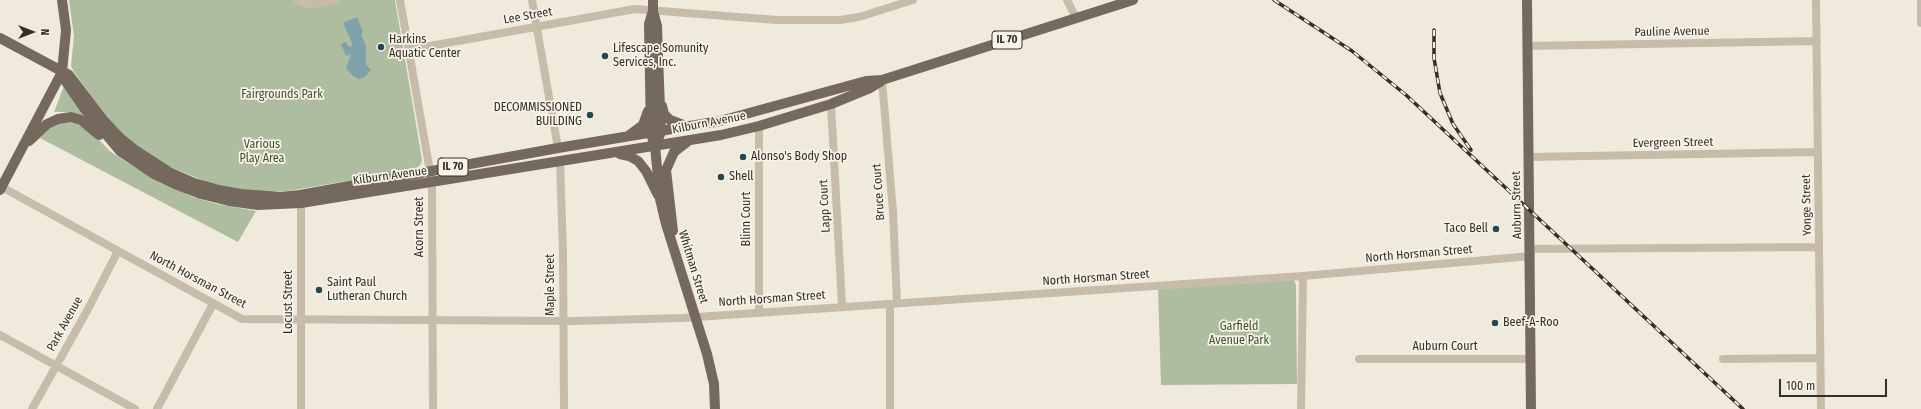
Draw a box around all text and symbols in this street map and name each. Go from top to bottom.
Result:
street label: Lee Street [503,5,553,27]
north arrow [12,12,52,52]
street label: Pauline Avenue [1634,24,1710,40]
text: N [38,29,51,35]
road number: IL 70 [992,31,1022,49]
place label: Harkins Aquatic Center [389,33,461,61]
marker: Harkins Aquatic Center [376,42,386,52]
place label: Lifescape Somunity Services, Inc. [613,42,708,70]
marker: Lifescape Somunity Services, Inc. [600,51,610,61]
park label: Fairgrounds Park [241,88,323,102]
place label: DECOMMISSIONED BUILDING [494,101,582,129]
street label: Kilburn Avenue [671,109,747,137]
marker: DECOMMISSIONED BUILDING [585,110,595,120]
street label: Evergreen Street [1633,135,1713,151]
park label: Various Play Area [240,138,284,166]
place label: Alonso's Body Shop [751,150,847,164]
marker: Alonso's Body Shop [738,152,748,162]
road number: IL 70 [438,158,468,176]
street label: Bruce Court [870,163,888,221]
street label: Kilburn Avenue [352,164,428,188]
place label: Shell [729,170,754,184]
street label: Auburn Street [1509,171,1525,239]
marker: Shell [716,172,726,182]
street label: Yonge Street [1799,174,1815,236]
street label: Lapp Court [816,179,834,233]
street label: Blinn Court [740,192,754,246]
street label: Acorn Street [413,197,427,257]
place label: Taco Bell [1444,222,1488,236]
marker: Taco Bell [1491,224,1501,234]
street label: Whitman Street [675,229,711,305]
street label: North Horsman Street [1365,242,1473,266]
street label: North Horsman Street [147,248,249,312]
street label: Maple Street [544,254,558,316]
street label: North Horsman Street [1042,267,1150,289]
street label: Locust Street [282,270,296,334]
place label: Saint Paul Lutheran Church [327,276,407,304]
marker: Saint Paul Lutheran Church [314,285,324,295]
street label: North Horsman Street [718,288,826,310]
street label: Park Avenue [44,294,86,354]
place label: Beef-A-Roo [1503,316,1559,330]
marker: Beef-A-Roo [1490,318,1500,328]
park label: Garfield Avenue Park [1209,320,1269,348]
street label: Auburn Court [1412,340,1478,354]
scale bar [1781,371,1889,397]
text: 100 m [1786,379,1815,393]

